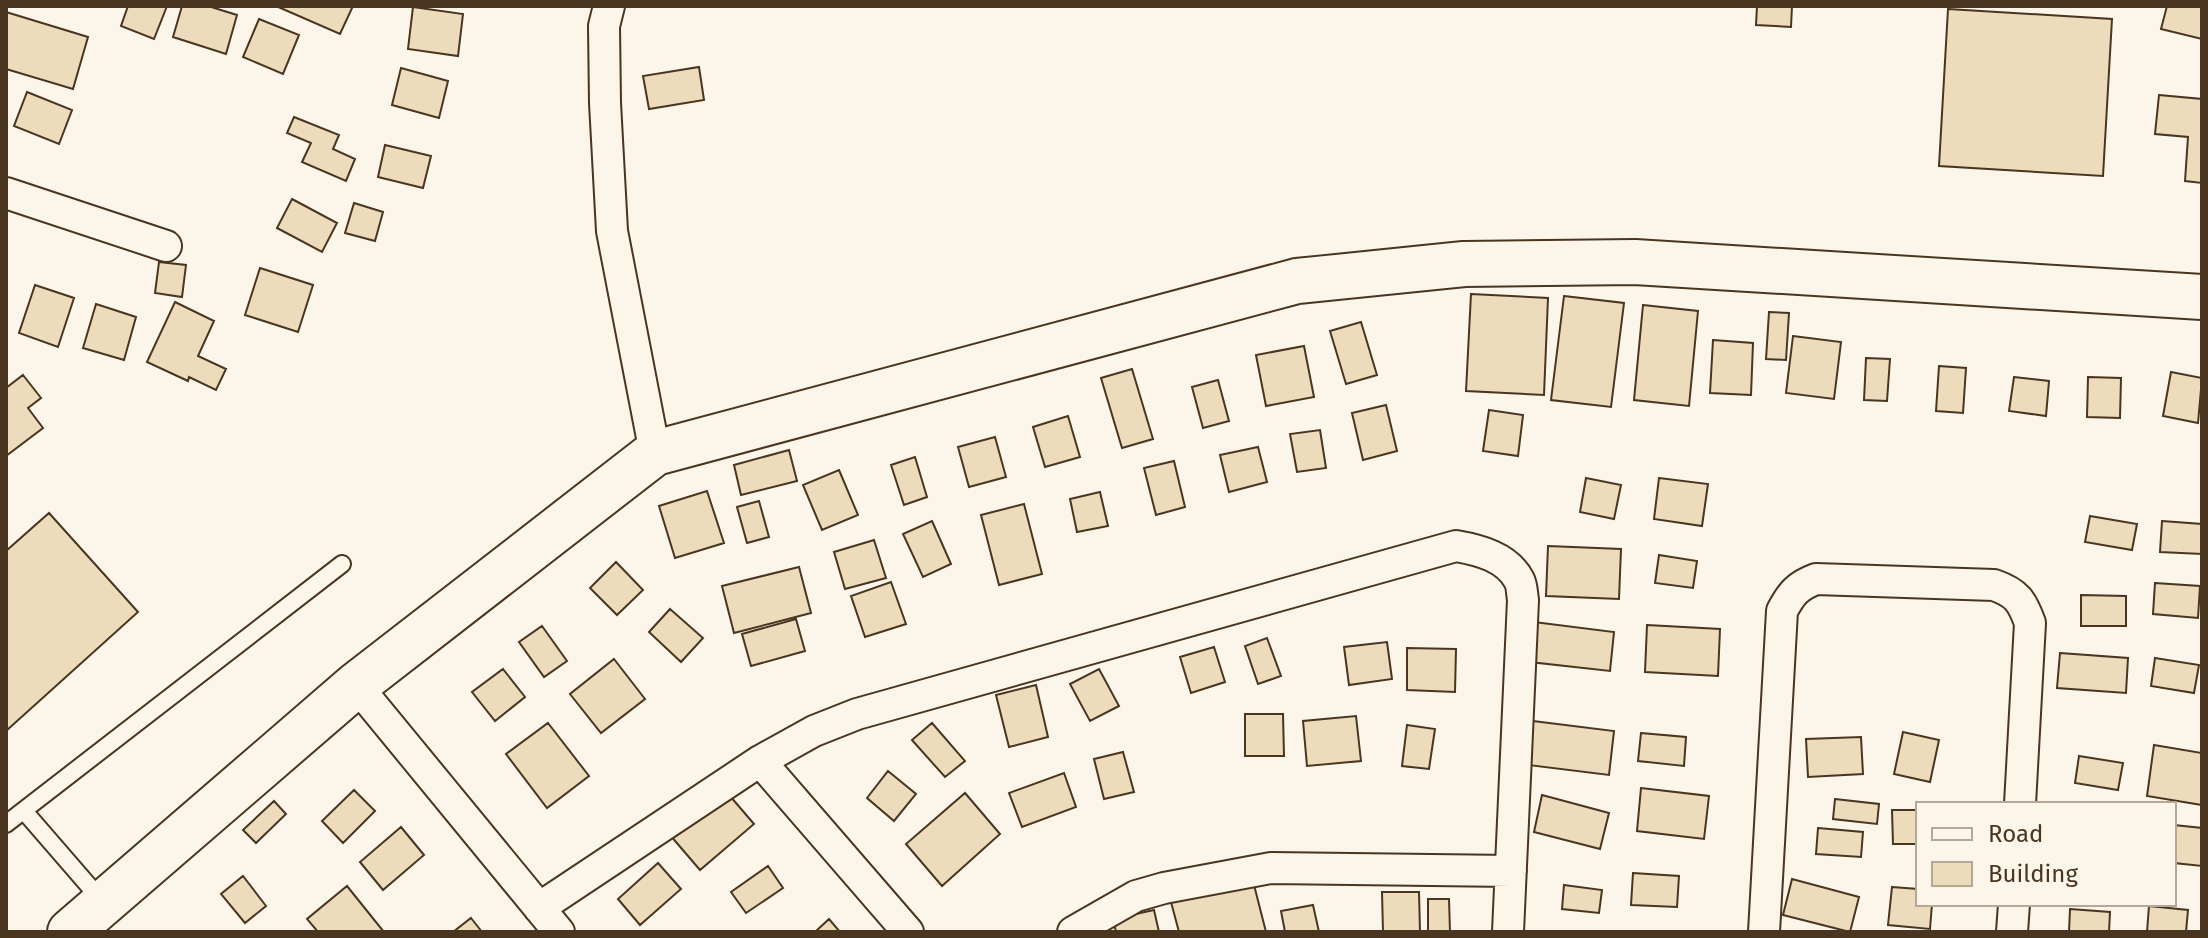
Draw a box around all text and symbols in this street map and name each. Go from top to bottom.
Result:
legend [1916,802,2176,906]
text: Road [1988,820,2043,848]
text: Building [1988,860,2078,888]

